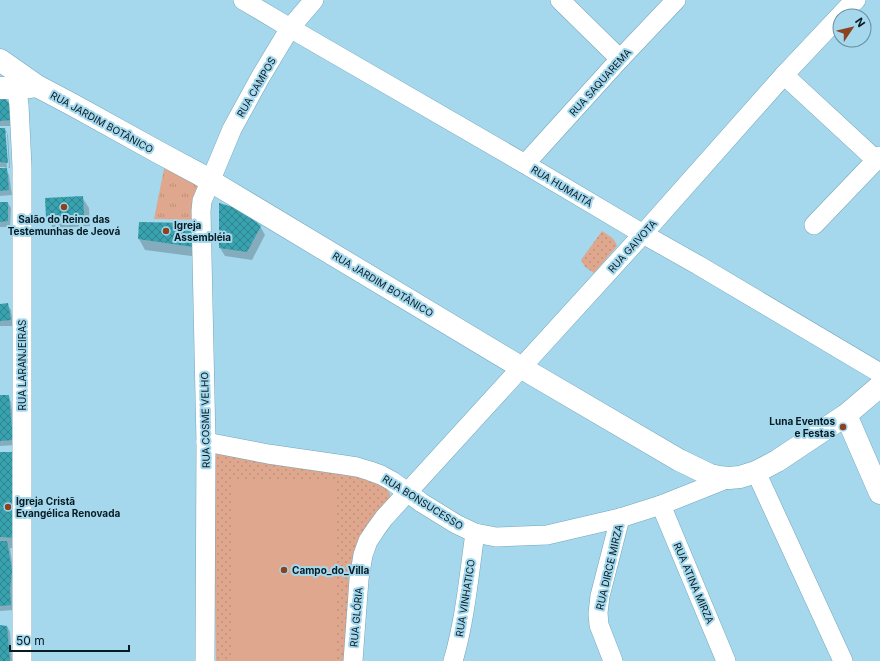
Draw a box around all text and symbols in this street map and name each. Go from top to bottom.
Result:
north arrow [832,8,872,48]
text: N [852,15,868,30]
street label: RUA SAQUAREMA [567,46,633,118]
street label: RUA CAMPOS [234,55,278,119]
street label: RUA JARDIM BOTÂNICO [49,89,156,155]
street label: RUA HUMAITÁ [529,162,595,209]
marker: Salão do Reino das Testemunhas de Jeová [59,202,69,212]
place label: Salão do Reino das Testemunhas de Jeová [8,213,121,237]
street label: RUA GAIVOTA [605,217,659,275]
place label: Igreja Assembléia [174,219,231,243]
marker: Igreja Assembléia [161,226,171,236]
street label: RUA JARDIM BOTÂNICO [330,249,436,319]
street label: RUA LARANJEIRAS [16,320,28,410]
street label: RUA COSME VELHO [198,371,212,468]
place label: Luna Eventos e Festas [769,415,835,439]
marker: Luna Eventos e Festas [838,422,848,432]
street label: RUA BONSUCESSO [380,472,466,532]
place label: Igreja Cristã Evangélica Renovada [16,495,120,520]
marker: Igreja Cristã Evangélica Renovada [3,502,13,512]
street label: RUA DIRCE MIRZA [593,523,625,611]
street label: RUA ATINA MIRZA [671,541,717,626]
street label: RUA VINHATICO [453,558,477,638]
place label: Campo_do_Villa [292,564,370,576]
marker: Campo_do_Villa [279,565,289,575]
street label: RUA GLÓRIA [346,586,365,647]
scale bar [10,627,129,653]
text: 50 m [16,633,45,648]

